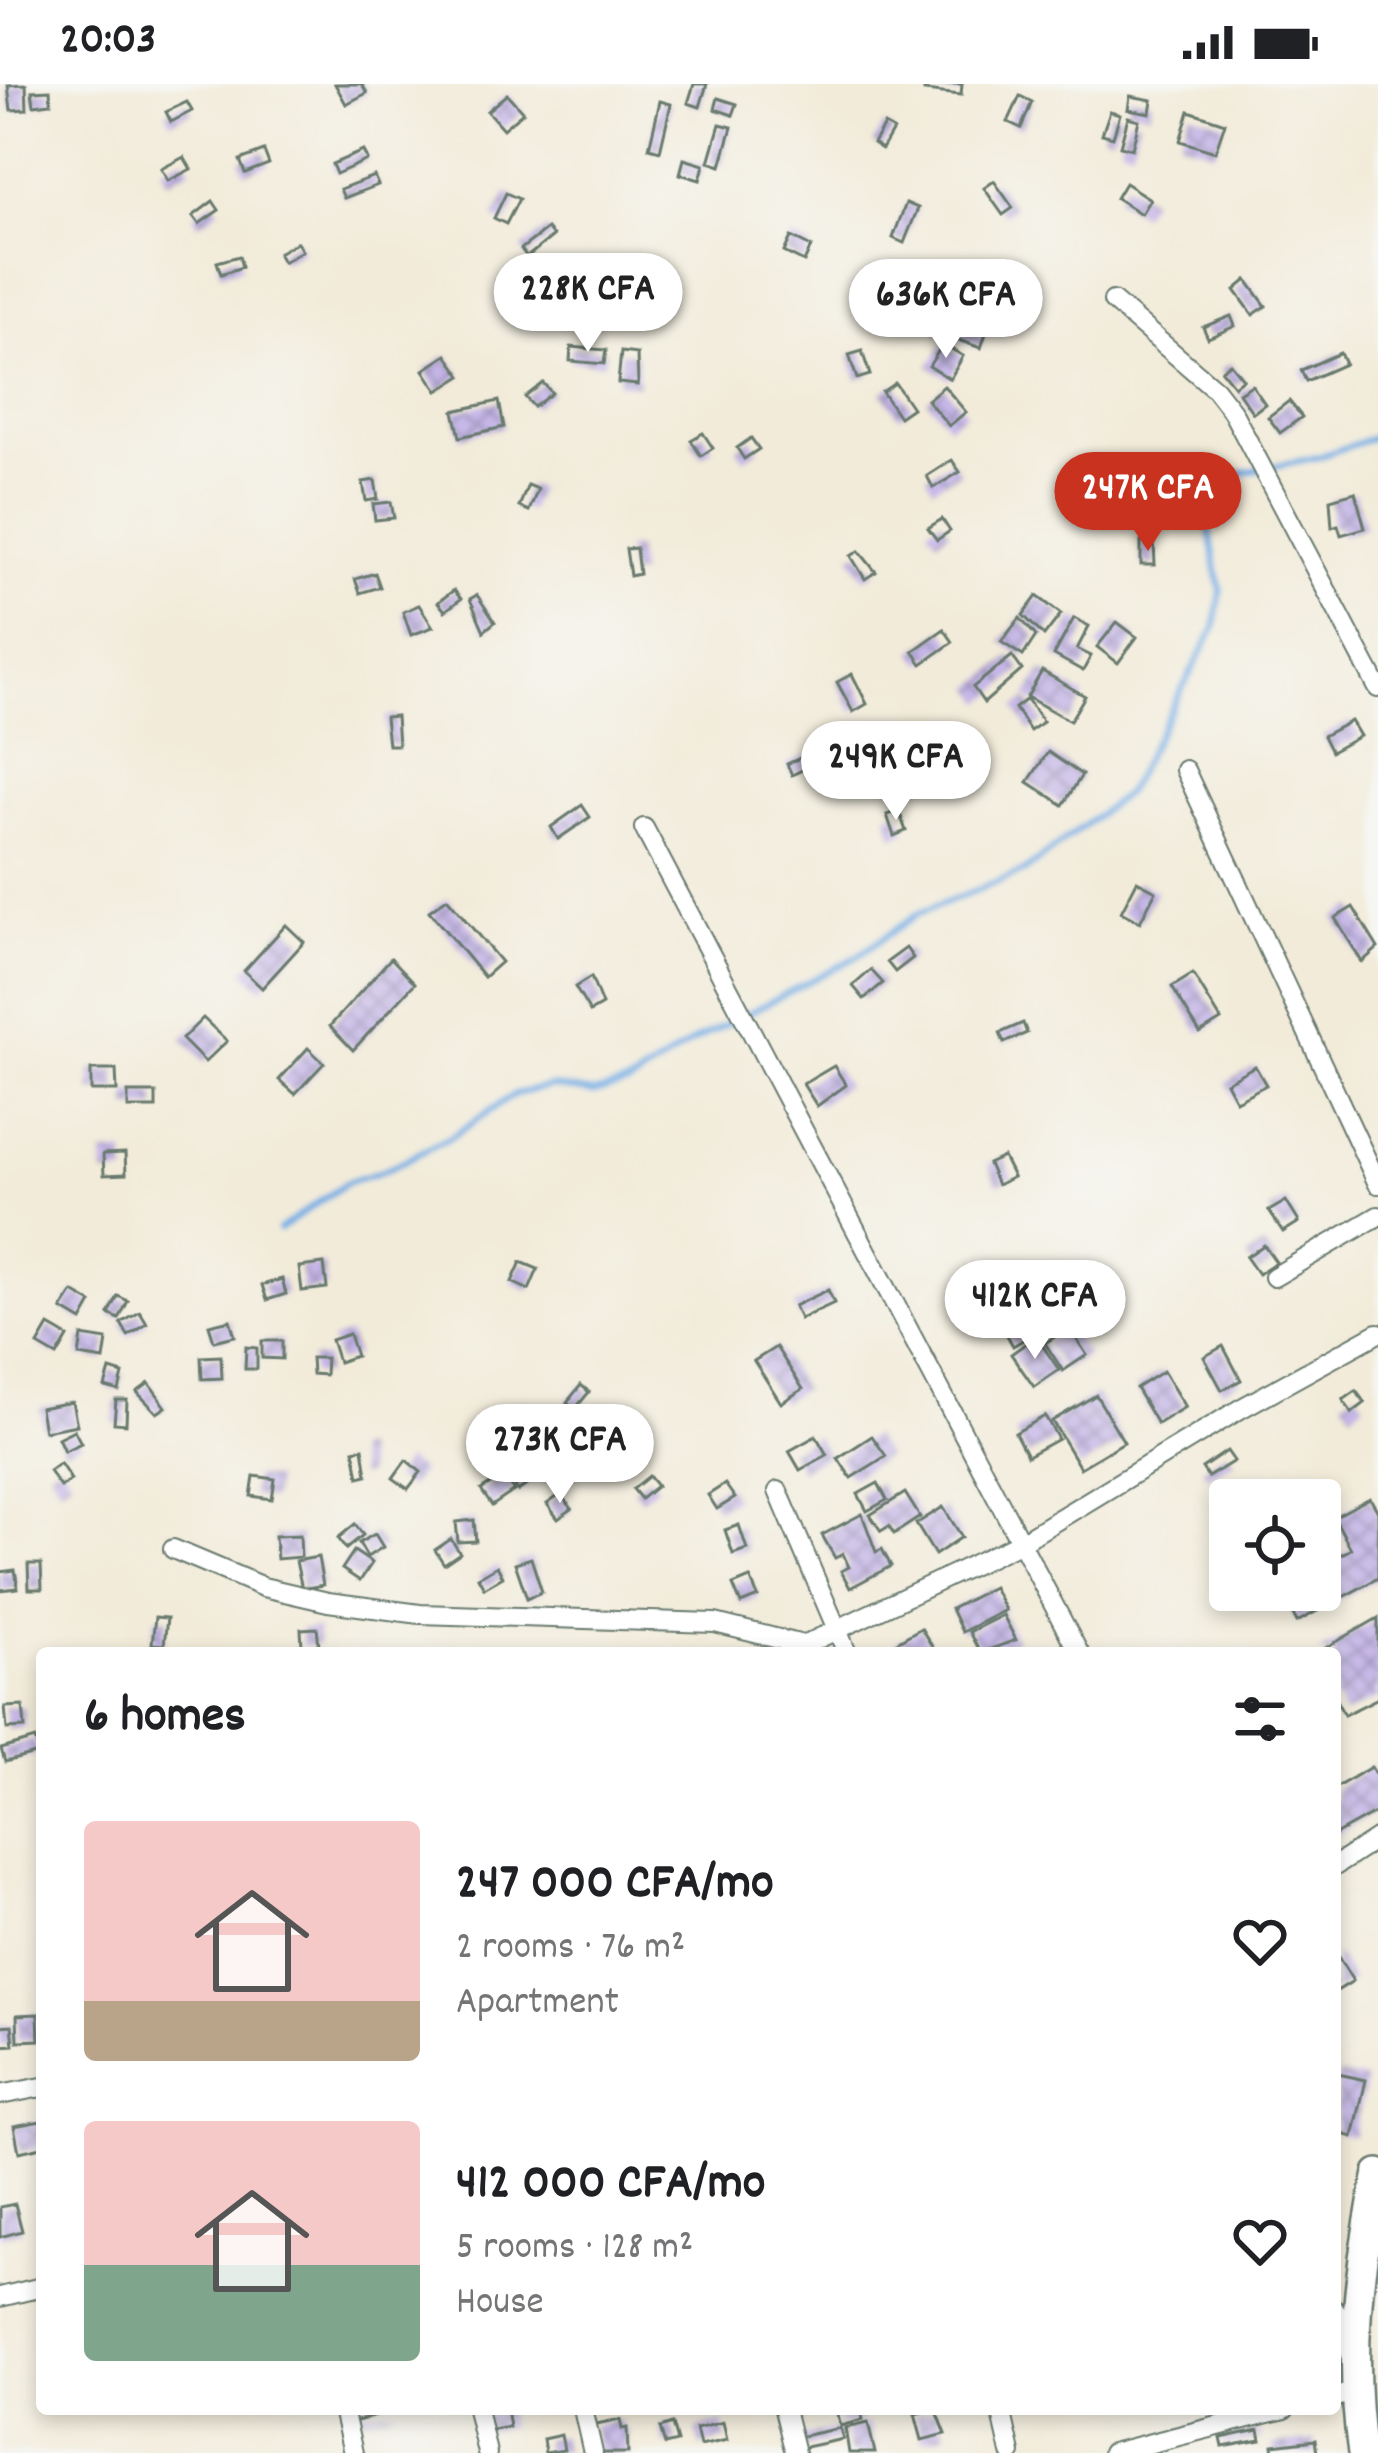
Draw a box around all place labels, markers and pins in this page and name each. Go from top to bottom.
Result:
pin: 228K CFA [464,253,712,355]
pin: 636K CFA [822,259,1070,361]
pin: 247K CFA [1024,452,1272,554]
pin: 249K CFA [772,721,1020,823]
pin: 412K CFA [911,1260,1159,1362]
pin: 273K CFA [436,1404,684,1506]

